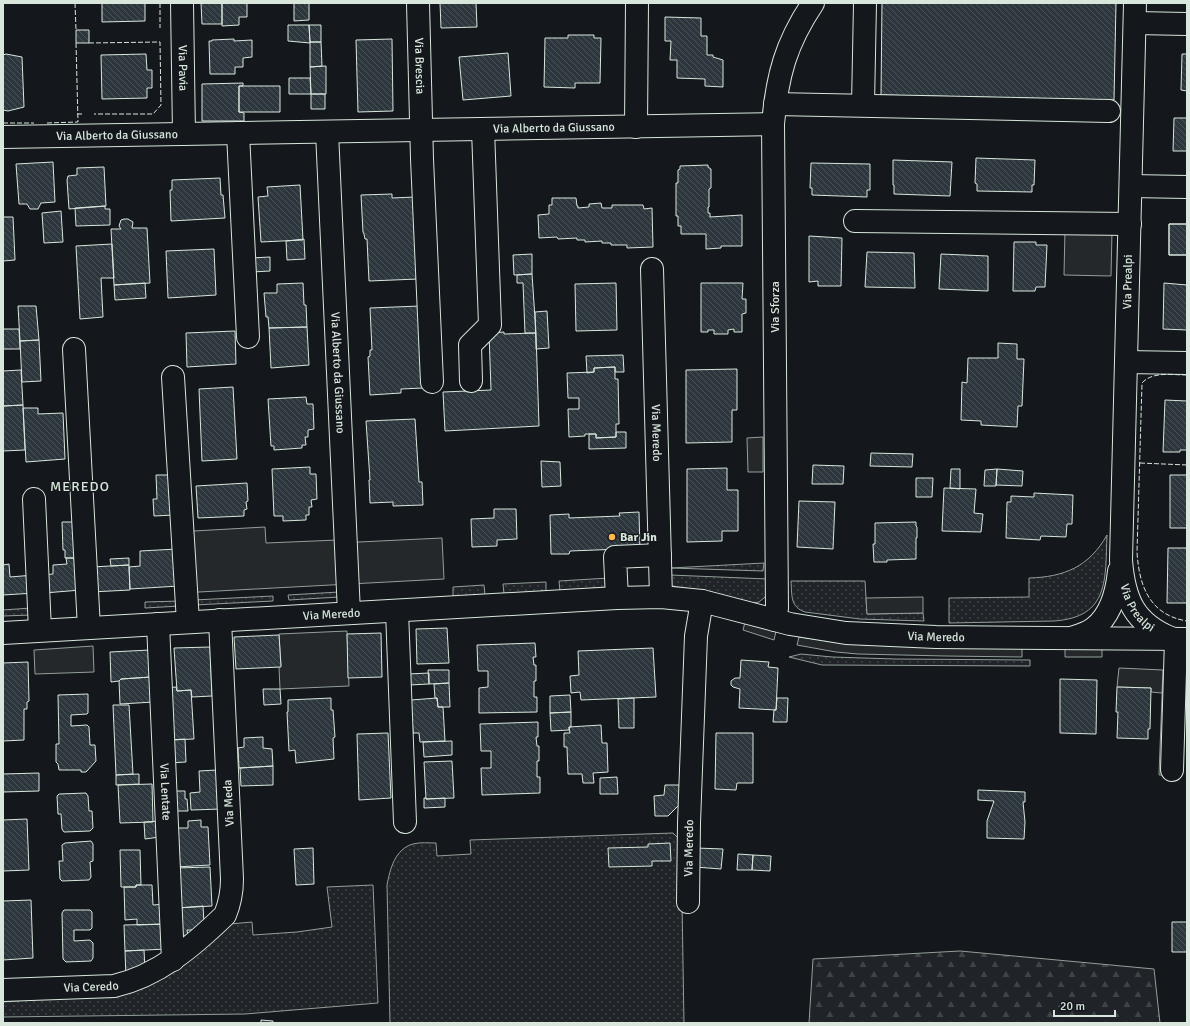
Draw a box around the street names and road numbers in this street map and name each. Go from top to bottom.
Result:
street label: Via Brescia [411,37,428,94]
street label: Via Pavia [175,45,191,91]
street label: Via Alberto da Giussano [493,119,615,136]
street label: Via Alberto da Giussano [56,127,178,144]
street label: Via Prealpi [1120,254,1136,310]
street label: Via Sforza [768,281,783,333]
street label: Via Alberto da Giussano [328,312,348,434]
street label: Via Meredo [648,404,665,462]
street label: Via Prealpi [1117,582,1158,635]
street label: Via Meredo [302,605,361,623]
street label: Via Meredo [907,628,965,645]
street label: Via Lentate [157,763,174,821]
street label: Via Meda [220,779,238,827]
street label: Via Meredo [681,819,697,877]
street label: Via Ceredo [63,978,120,995]

